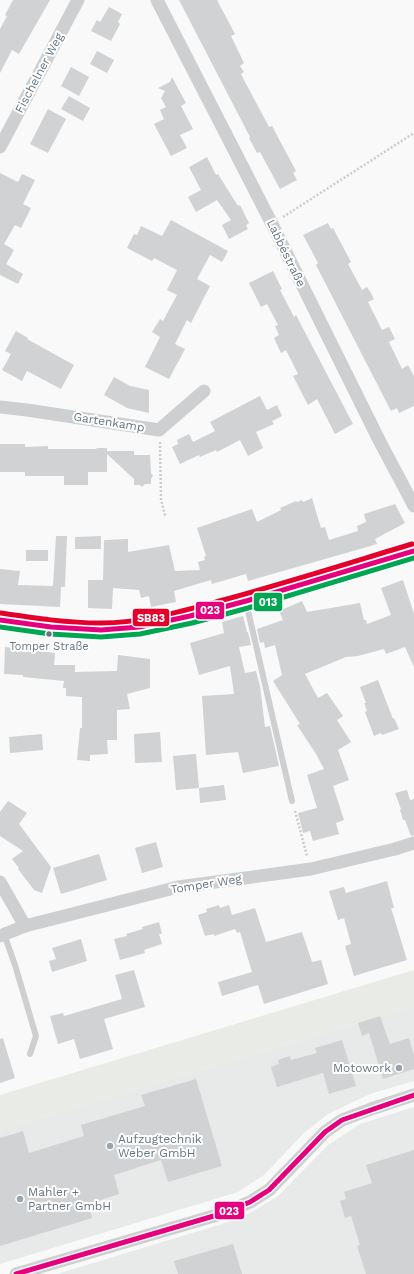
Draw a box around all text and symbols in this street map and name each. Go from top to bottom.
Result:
street label: Fischelner Weg [12,30,66,115]
street label: Labbéstraße [264,217,308,289]
street label: Gartenkamp [72,409,146,435]
line badge: 013 [253,592,283,612]
text: 013 [259,596,278,609]
line badge: 023 [195,601,225,620]
text: 023 [200,604,221,617]
line badge: SB83 [132,608,170,627]
text: SB83 [137,612,165,625]
marker: Tomper Straße [44,629,54,639]
place label: Tomper Straße [9,640,89,653]
street label: Tomper Weg [169,871,243,897]
place label: Motowork [333,1061,391,1075]
marker: Motowork [394,1063,404,1073]
place label: Aufzugtechnik Weber GmbH [118,1132,202,1160]
marker: Aufzugtechnik Weber GmbH [105,1141,115,1151]
place label: Mahler + Partner GmbH [28,1185,111,1213]
marker: Mahler + Partner GmbH [15,1194,25,1204]
line badge: 023 [214,1201,245,1220]
text: 023 [219,1205,240,1218]

